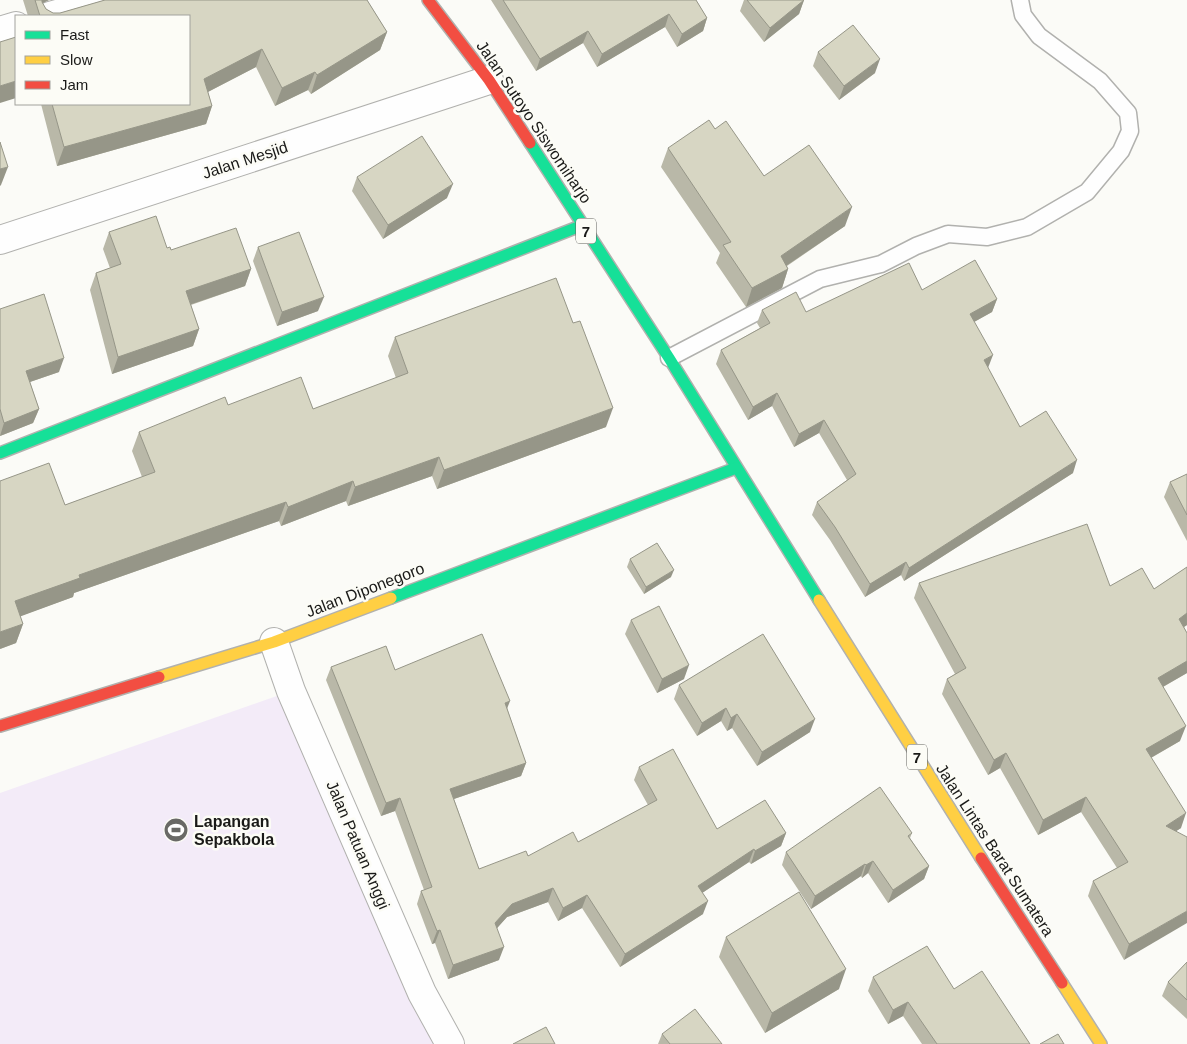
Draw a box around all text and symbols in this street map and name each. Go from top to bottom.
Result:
legend [15,15,190,105]
text: Fast [60,26,90,43]
street label: Jalan Sutoyo Siswomiharjo [473,38,595,206]
text: Slow [60,51,93,68]
text: Jam [60,76,88,93]
street label: Jalan Mesjid [200,138,290,182]
road number: 7 [576,218,596,244]
street label: Jalan Diponegoro [303,560,427,620]
road number: 7 [907,744,927,770]
street label: Jalan Lintas Barat Sumatera [933,761,1057,939]
street label: Jalan Patuan Anggi [323,778,393,912]
place label: Lapangan Sepakbola [194,813,274,848]
sports icon: Lapangan Sepakbola [163,817,189,843]

